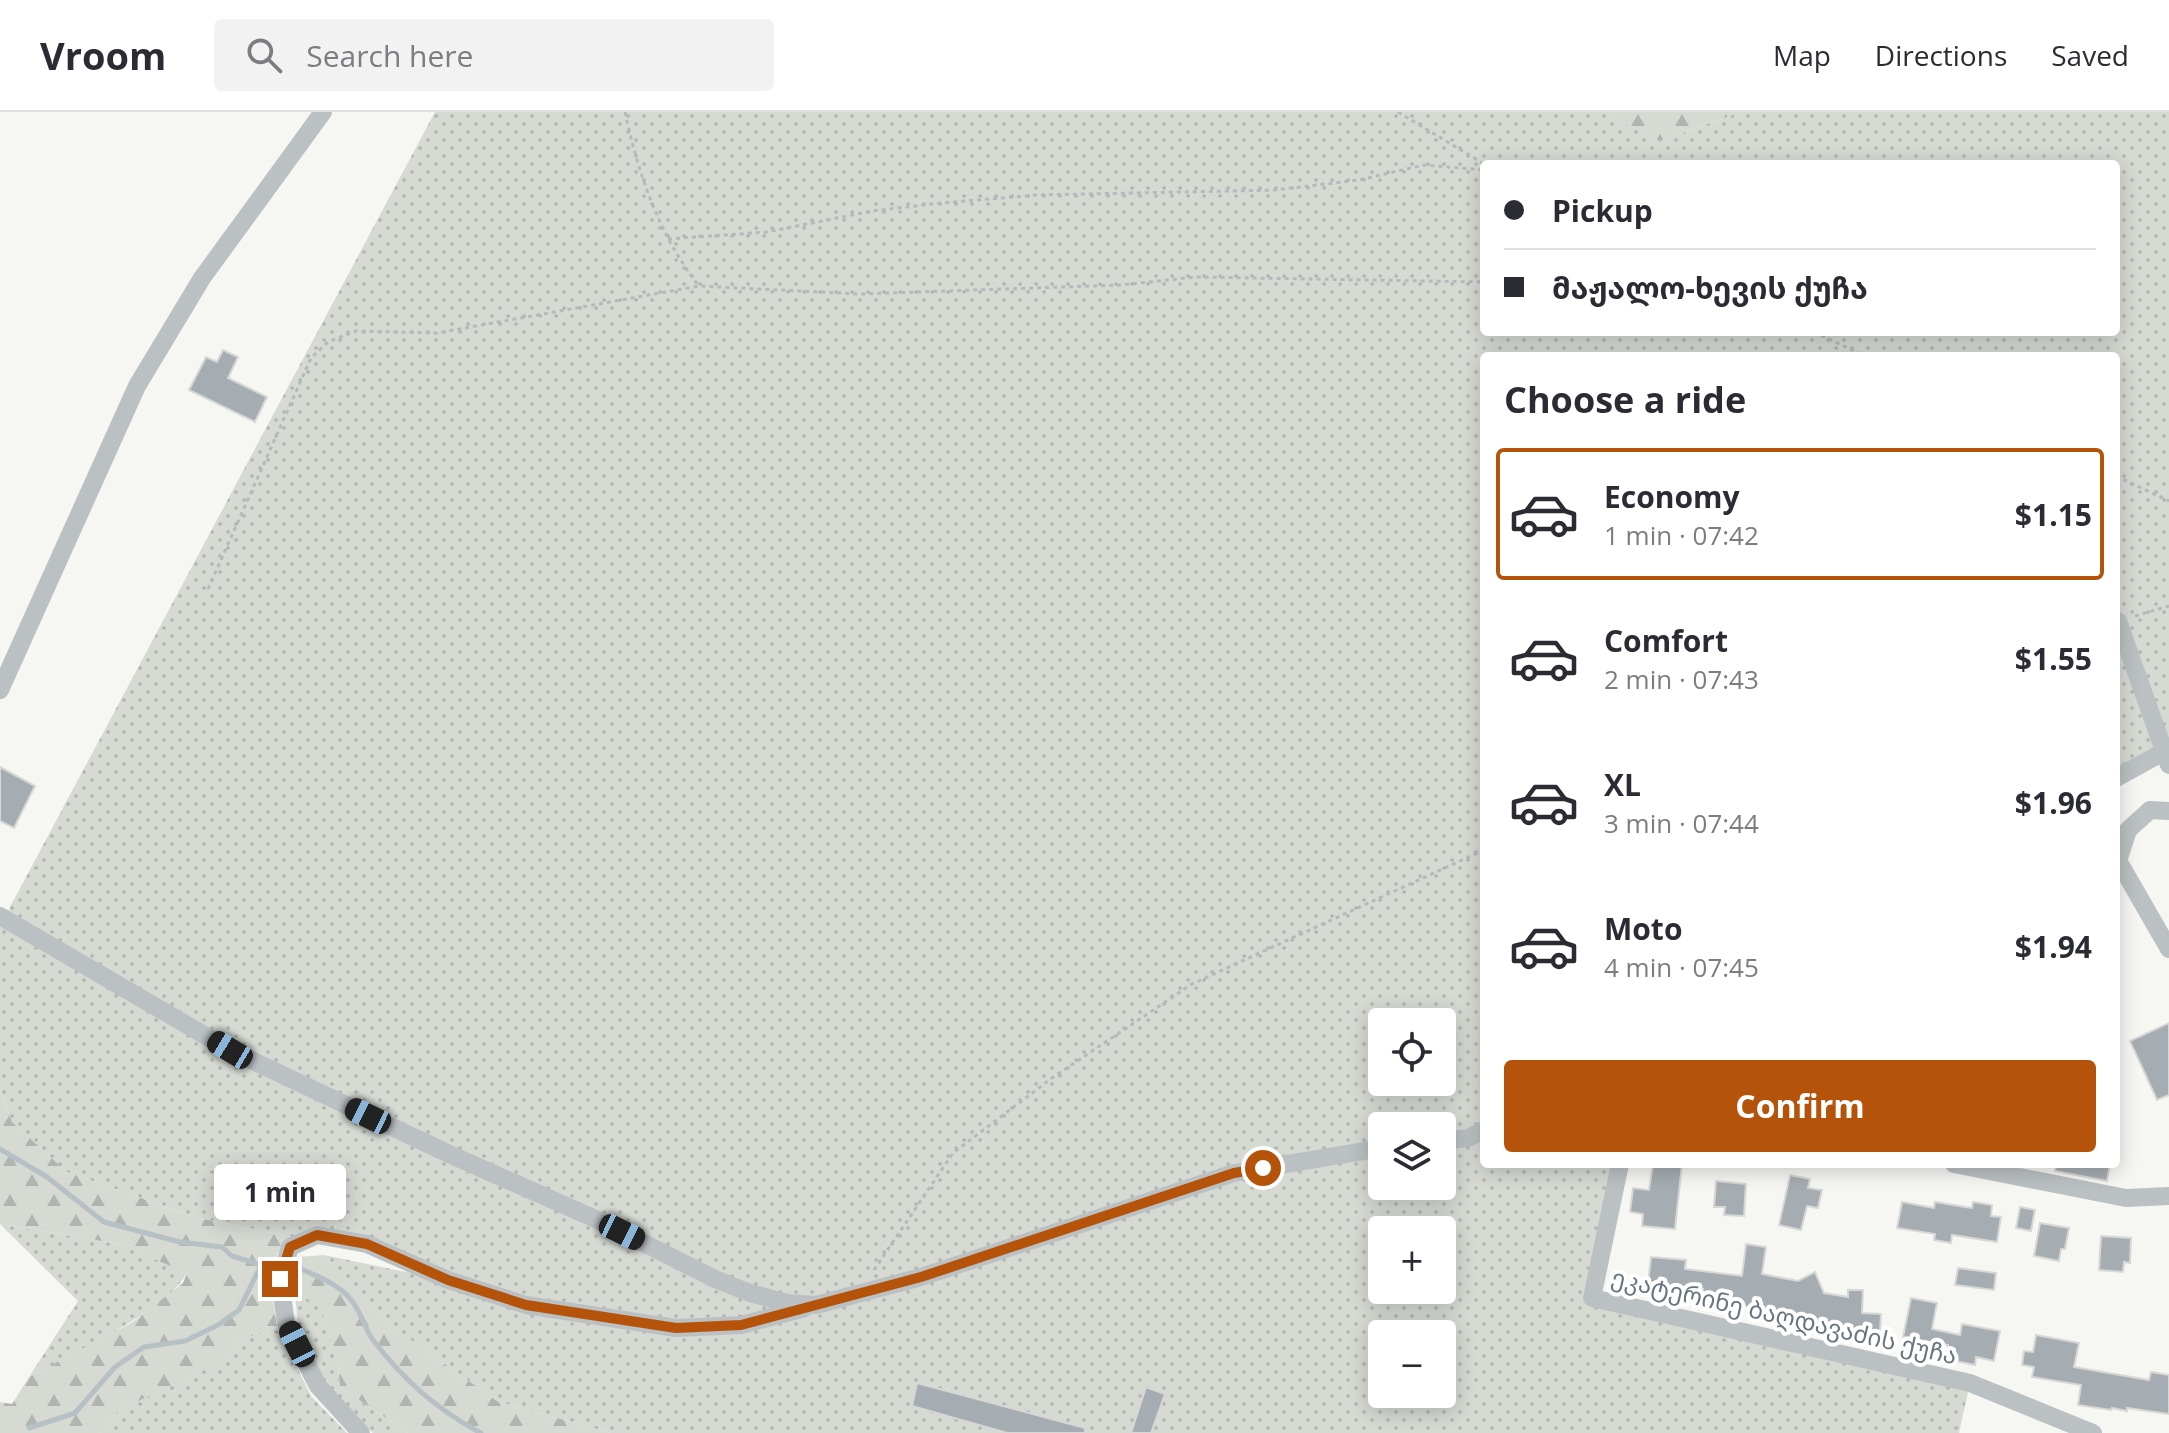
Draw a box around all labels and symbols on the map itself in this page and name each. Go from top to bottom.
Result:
car [203,1027,257,1073]
car [341,1095,395,1137]
route start [1245,1150,1281,1186]
callout: 1 min [214,1163,346,1219]
car [595,1211,649,1253]
street label: ეკატერინე ბაღდავაძის ქუჩა [1608,1260,1960,1371]
route end [262,1261,298,1297]
car [275,1317,319,1371]

